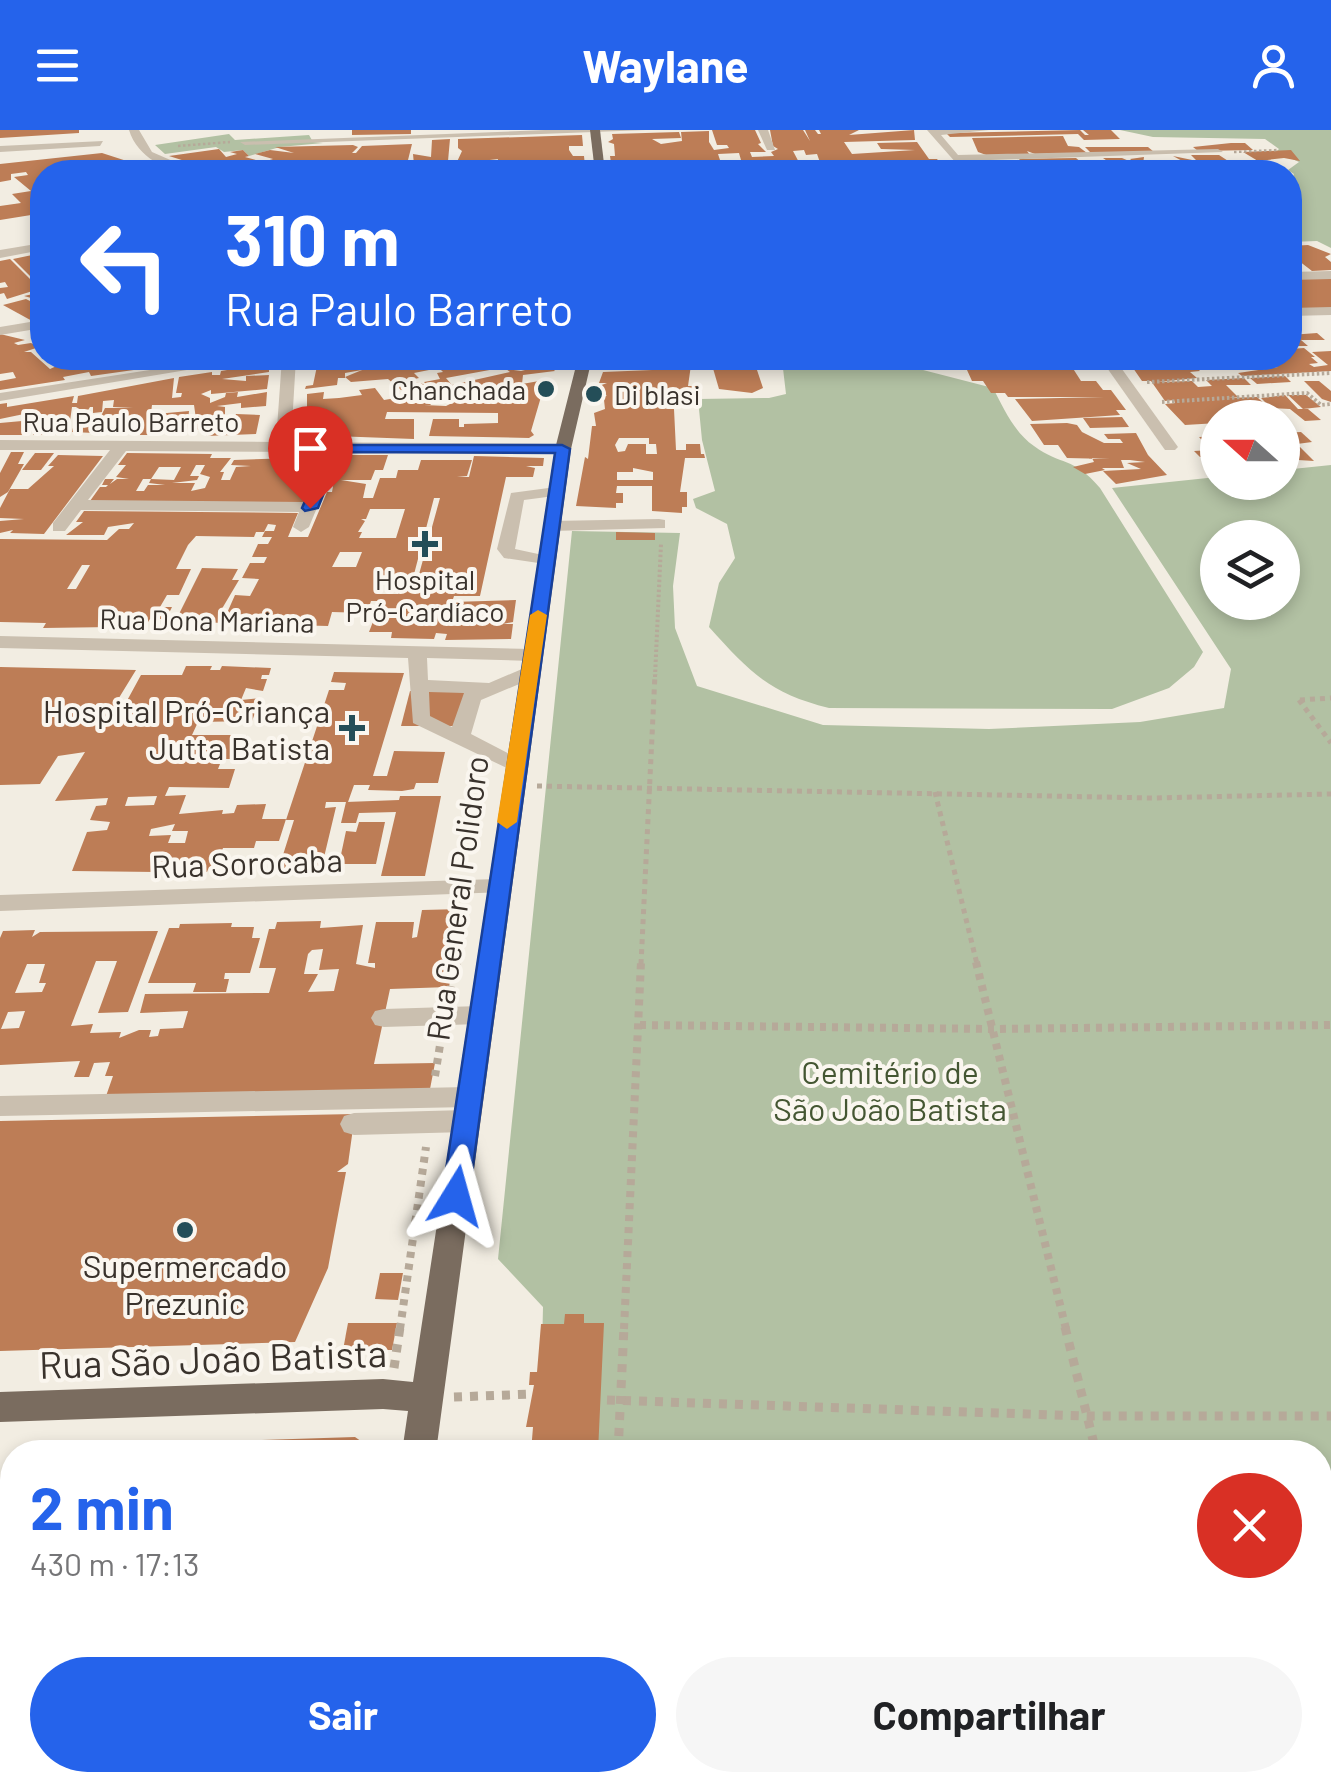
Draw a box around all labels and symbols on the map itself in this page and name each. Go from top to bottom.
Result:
place label: Chanchada [391,372,526,406]
place label: Di blasi [614,377,701,411]
marker: Chanchada [535,378,557,400]
marker: Di blasi [583,383,605,405]
north arrow [1200,400,1300,500]
street label: Rua Paulo Barreto [23,404,239,438]
pin [268,406,353,509]
marker: Hospital Pró-Cardíaco [412,531,438,557]
place label: Hospital Pró-Cardíaco [345,562,505,628]
street label: Rua Dona Mariana [99,601,315,639]
place label: Hospital Pró-Criança Jutta Batista [43,691,330,766]
marker: Hospital Pró-Criança Jutta Batista [339,715,365,741]
street label: Rua General Polidoro [417,753,495,1043]
street label: Rua Sorocaba [151,840,343,884]
park label: Cemitério de São João Batista [773,1052,1007,1127]
position arrow [404,1144,508,1248]
marker: Supermercado Prezunic [174,1219,196,1241]
place label: Supermercado Prezunic [83,1246,287,1321]
street label: Rua São João Batista [38,1329,388,1387]

